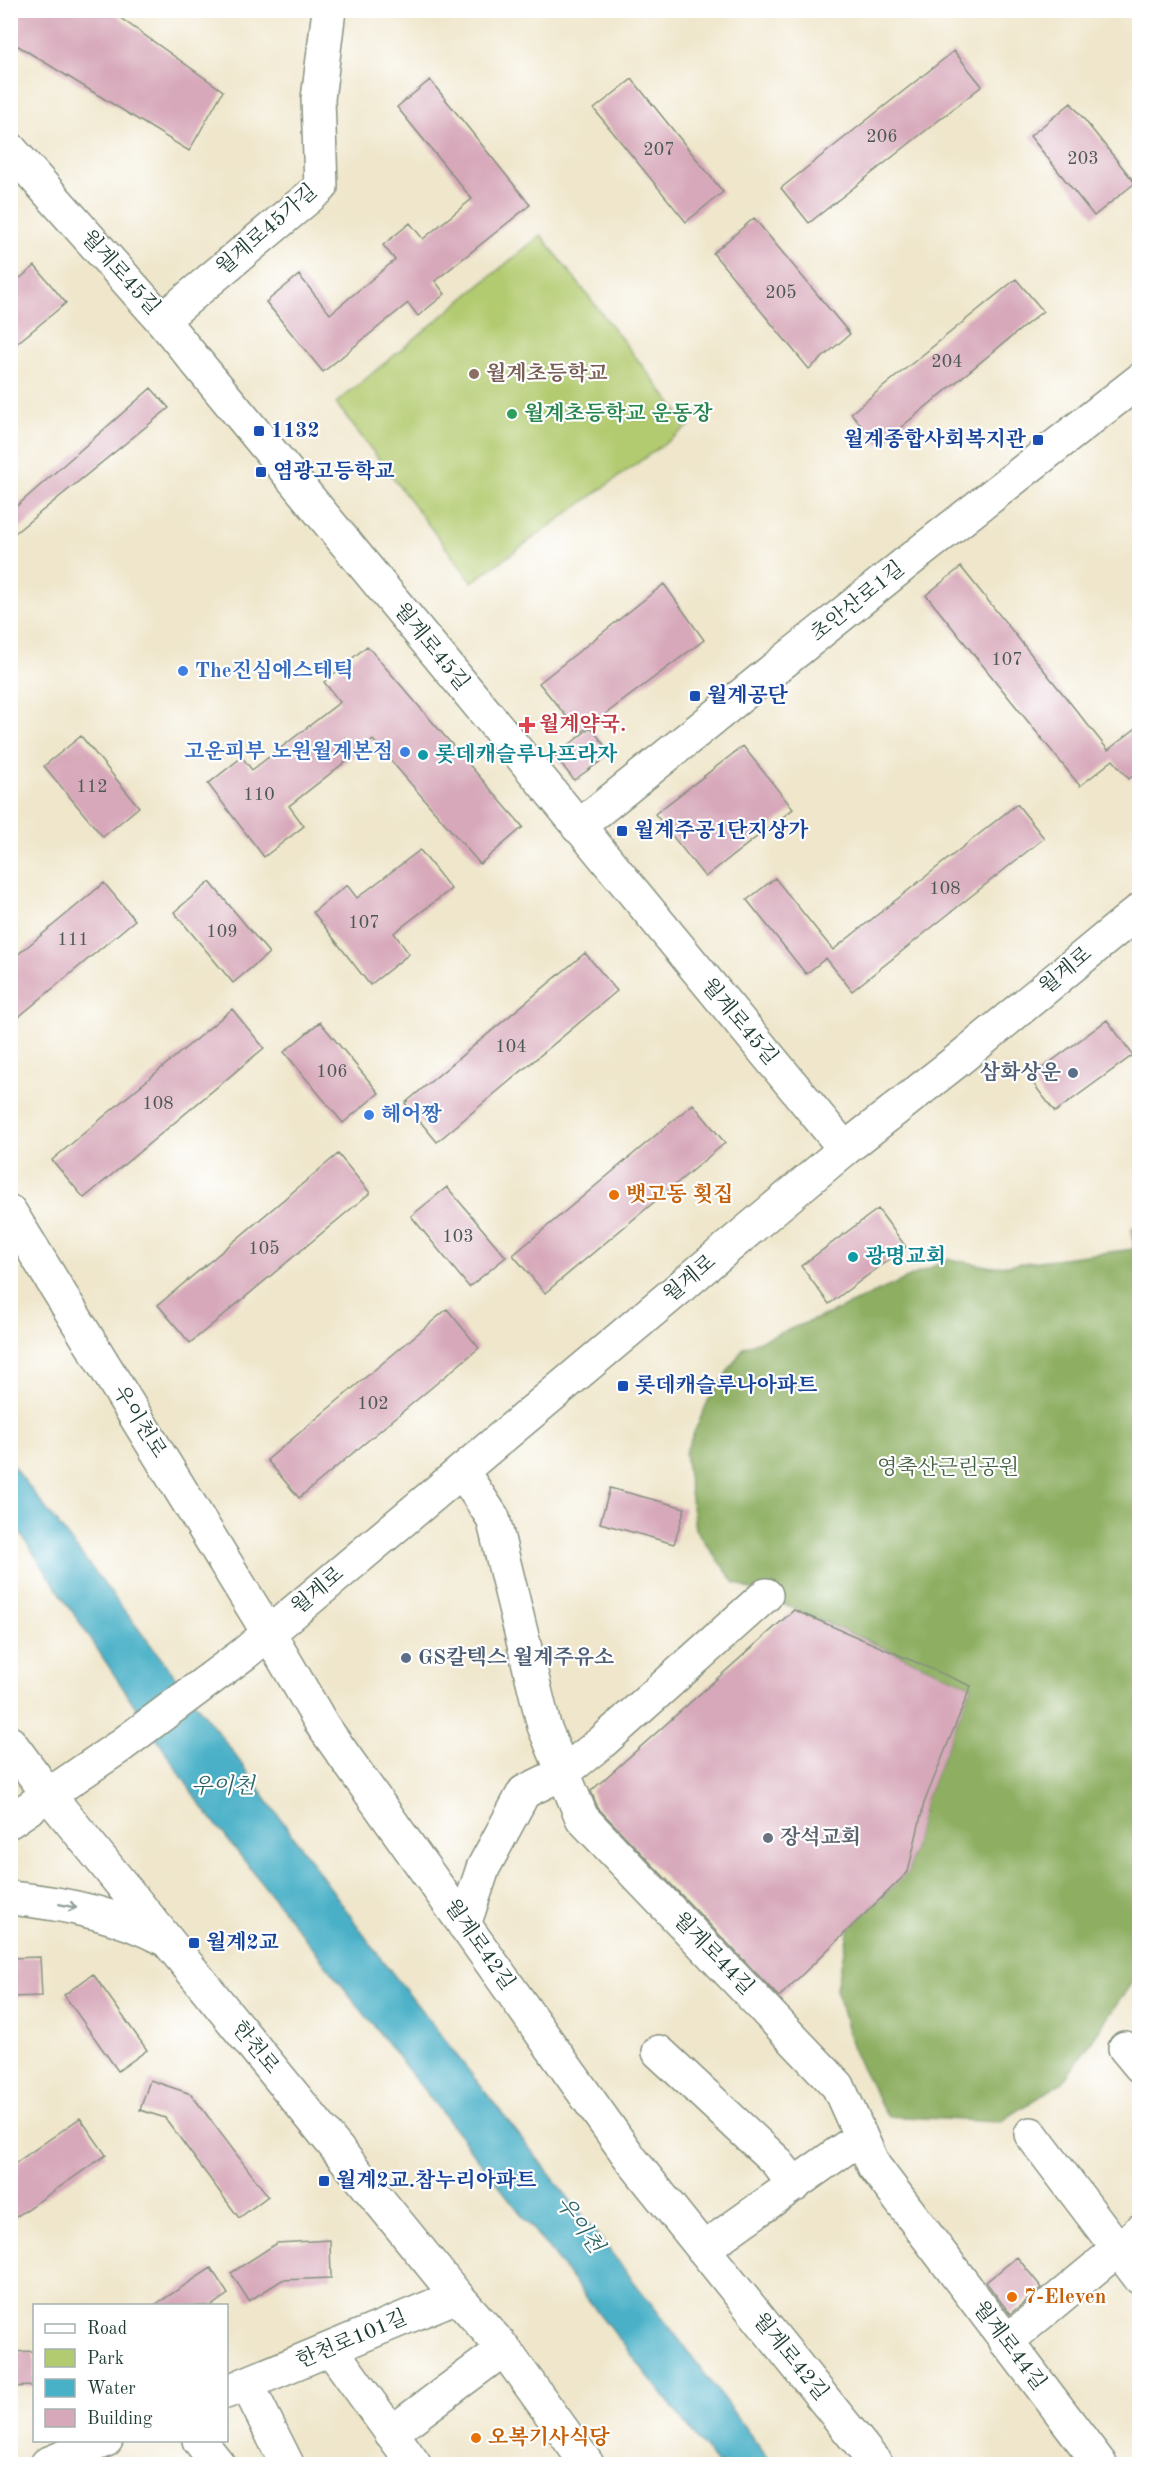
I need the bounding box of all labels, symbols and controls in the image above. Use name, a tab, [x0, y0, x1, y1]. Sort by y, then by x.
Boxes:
house number: 206	[866, 128, 898, 146]
house number: 207	[643, 141, 675, 159]
house number: 203	[1067, 150, 1099, 168]
street label: 월계로45가길	[211, 179, 321, 279]
street label: 월계로45길	[77, 225, 165, 319]
house number: 205	[765, 284, 797, 302]
house number: 204	[931, 353, 963, 371]
place label: 월계초등학교	[486, 361, 608, 385]
marker: 월계초등학교	[467, 367, 481, 381]
place label: 월계초등학교 운동장	[524, 401, 713, 425]
marker: 월계초등학교 운동장	[505, 407, 519, 421]
place label: 1132	[271, 421, 320, 442]
marker: 1132	[252, 424, 266, 438]
place label: 월계종합사회복지관	[843, 427, 1027, 451]
marker: 월계종합사회복지관	[1031, 433, 1045, 447]
place label: 염광고등학교	[273, 459, 395, 483]
marker: 염광고등학교	[254, 465, 268, 479]
street label: 초안산로1길	[806, 557, 909, 646]
street label: 월계로45길	[390, 598, 474, 695]
house number: 107	[991, 651, 1023, 669]
place label: The진심에스테틱	[195, 658, 353, 682]
marker: The진심에스테틱	[176, 664, 190, 678]
place label: 월계공단	[707, 683, 789, 707]
marker: 월계공단	[688, 689, 702, 703]
place label: 월계약국.	[539, 712, 626, 736]
marker: 월계약국.	[520, 718, 534, 732]
place label: 고운피부 노원월계본점	[184, 739, 393, 763]
place label: 롯데캐슬루나프라자	[435, 742, 618, 766]
marker: 고운피부 노원월계본점	[398, 745, 412, 759]
marker: 롯데캐슬루나프라자	[416, 748, 430, 762]
house number: 112	[76, 778, 108, 796]
house number: 110	[243, 786, 275, 804]
place label: 월계주공1단지상가	[634, 818, 809, 842]
marker: 월계주공1단지상가	[615, 824, 629, 838]
house number: 108	[929, 880, 961, 898]
house number: 107	[348, 914, 380, 932]
house number: 109	[206, 923, 238, 941]
house number: 111	[57, 931, 89, 949]
street label: 월계로	[1035, 942, 1096, 999]
street label: 월계로45길	[697, 974, 782, 1069]
house number: 104	[495, 1038, 527, 1056]
place label: 삼화상운	[980, 1060, 1061, 1084]
house number: 106	[316, 1063, 348, 1081]
marker: 삼화상운	[1066, 1066, 1080, 1080]
house number: 108	[142, 1095, 174, 1113]
place label: 헤어짱	[381, 1102, 443, 1126]
marker: 헤어짱	[362, 1108, 376, 1122]
place label: 뱃고동 횟집	[626, 1182, 733, 1206]
marker: 뱃고동 횟집	[607, 1188, 621, 1202]
house number: 103	[442, 1228, 474, 1246]
house number: 105	[248, 1240, 280, 1258]
place label: 광명교회	[865, 1244, 946, 1268]
street label: 월계로	[659, 1250, 720, 1307]
marker: 광명교회	[846, 1250, 860, 1264]
place label: 롯데캐슬루나아파트	[635, 1373, 818, 1397]
marker: 롯데캐슬루나아파트	[616, 1379, 630, 1393]
street label: 우이천로	[109, 1381, 171, 1462]
house number: 102	[357, 1395, 389, 1413]
park label: 영축산근린공원	[877, 1456, 1019, 1479]
street label: 월계로	[287, 1562, 348, 1619]
place label: GS칼텍스 월계주유소	[418, 1645, 614, 1669]
marker: GS칼텍스 월계주유소	[399, 1651, 413, 1665]
water label: 우이천	[191, 1774, 257, 1798]
place label: 장석교회	[780, 1825, 861, 1849]
marker: 장석교회	[761, 1831, 775, 1845]
street label: 월계로42길	[440, 1895, 520, 1994]
one-way arrow	[58, 1901, 78, 1912]
street label: 월계로44길	[669, 1907, 759, 1999]
place label: 월계2교	[206, 1930, 279, 1954]
marker: 월계2교	[187, 1936, 201, 1950]
street label: 한천로	[228, 2016, 284, 2078]
place label: 월계2교.참누리아파트	[336, 2168, 537, 2192]
marker: 월계2교.참누리아파트	[317, 2174, 331, 2188]
water label: 우이천	[551, 2192, 609, 2259]
place label: 7-Eleven	[1024, 2287, 1106, 2308]
marker: 7-Eleven	[1005, 2290, 1019, 2304]
street label: 월계로44길	[969, 2296, 1051, 2394]
legend	[33, 2304, 228, 2442]
street label: 한천로101길	[293, 2306, 410, 2373]
street label: 월계로42길	[749, 2308, 833, 2405]
text: Road	[87, 2320, 127, 2338]
text: Park	[87, 2350, 124, 2368]
text: Water	[87, 2380, 136, 2398]
text: Building	[87, 2410, 153, 2428]
place label: 오복기사식당	[488, 2425, 610, 2449]
marker: 오복기사식당	[469, 2431, 483, 2445]

